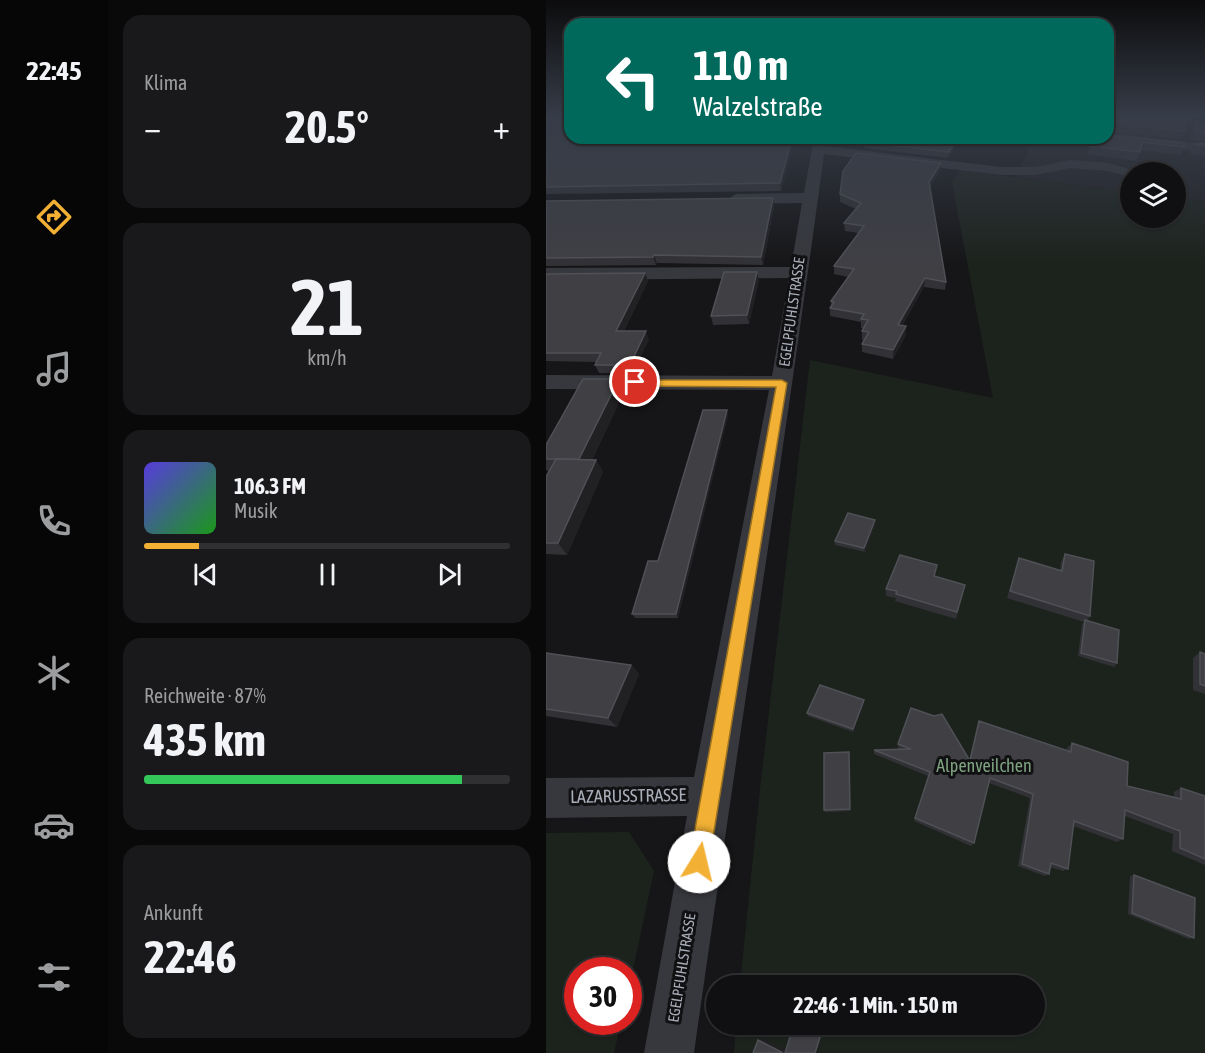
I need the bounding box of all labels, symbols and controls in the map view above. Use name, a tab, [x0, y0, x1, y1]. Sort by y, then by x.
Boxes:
text: 110 m	[693, 41, 788, 89]
icon: left	[594, 42, 672, 120]
text: 22:45	[26, 55, 82, 86]
text: Klima	[144, 71, 187, 94]
text: Walzelstraße	[693, 91, 823, 122]
text: 20.5°	[285, 101, 369, 153]
text: −	[144, 108, 161, 146]
text: +	[493, 108, 510, 146]
map controls	[1120, 162, 1186, 228]
button: layers	[1120, 162, 1186, 228]
icon: directions	[33, 196, 75, 238]
street label: EGELPFUHLSTRASSE	[775, 256, 808, 368]
text: 21	[290, 262, 364, 352]
text: km/h	[307, 346, 347, 369]
icon: music	[33, 348, 75, 390]
pin	[609, 356, 660, 407]
icon: arrive	[618, 365, 651, 398]
text: 106.3 FM	[234, 473, 306, 499]
text: Musik	[234, 499, 278, 522]
icon: phone	[33, 500, 75, 542]
icon: previous	[189, 558, 222, 591]
icon: pause	[311, 558, 344, 591]
icon: next	[433, 558, 466, 591]
icon: climate	[33, 652, 75, 694]
text: Reichweite · 87%	[144, 684, 266, 707]
text: 435 km	[144, 714, 266, 766]
park label: Alpenveilchen	[936, 755, 1032, 776]
street label: LAZARUSSTRASSE	[570, 784, 686, 807]
icon: car	[33, 804, 75, 846]
position arrow	[667, 830, 731, 894]
text: Ankunft	[144, 901, 203, 924]
street label: EGELPFUHLSTRASSE	[665, 912, 699, 1024]
text: 22:46	[144, 931, 237, 983]
icon: filters	[33, 956, 75, 998]
speed limit sign: 30	[564, 957, 642, 1035]
text: 22:46 · 1 Min. · 150 m	[793, 992, 958, 1018]

